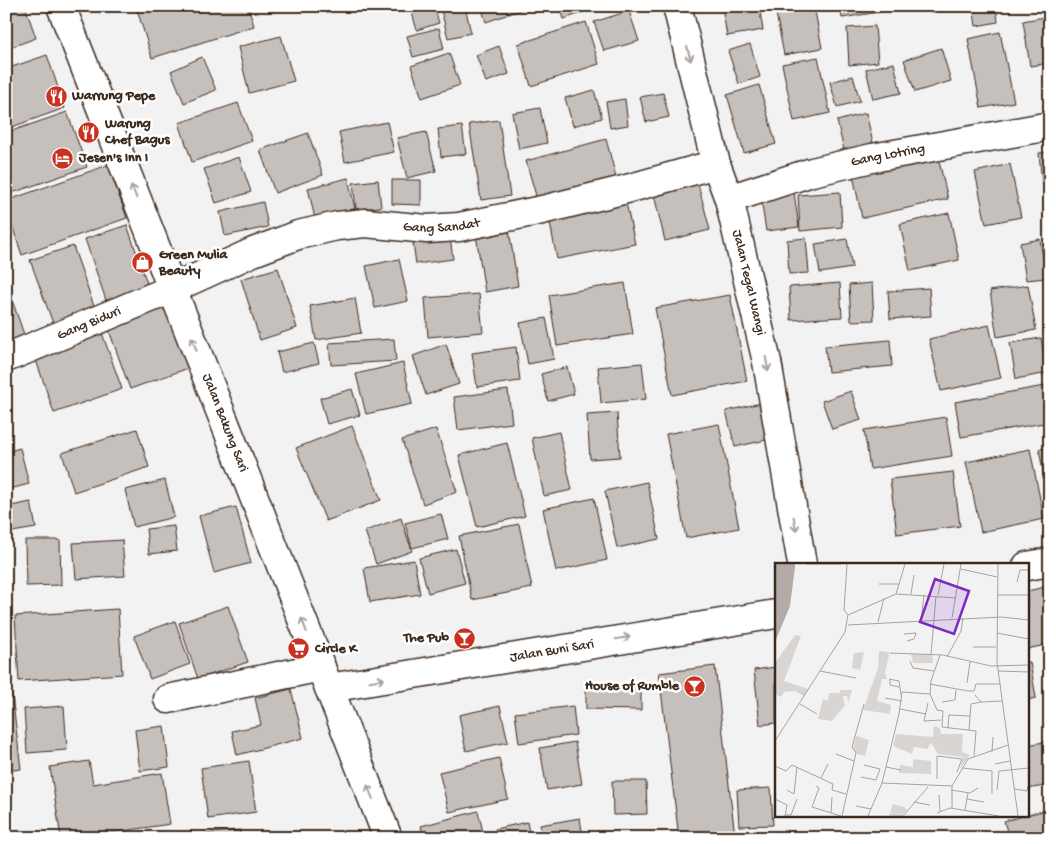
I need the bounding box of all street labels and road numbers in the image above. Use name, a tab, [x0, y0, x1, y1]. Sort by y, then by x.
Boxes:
street label: Gang Lotring	[849, 140, 926, 171]
street label: Gang Sandat	[402, 214, 483, 238]
street label: Jalan Tegal Wangi	[728, 228, 769, 337]
street label: Gang Biduri	[55, 303, 124, 344]
street label: Jalan Bakung Sari	[198, 371, 252, 475]
street label: Jalan Buni Sari	[509, 636, 595, 666]

